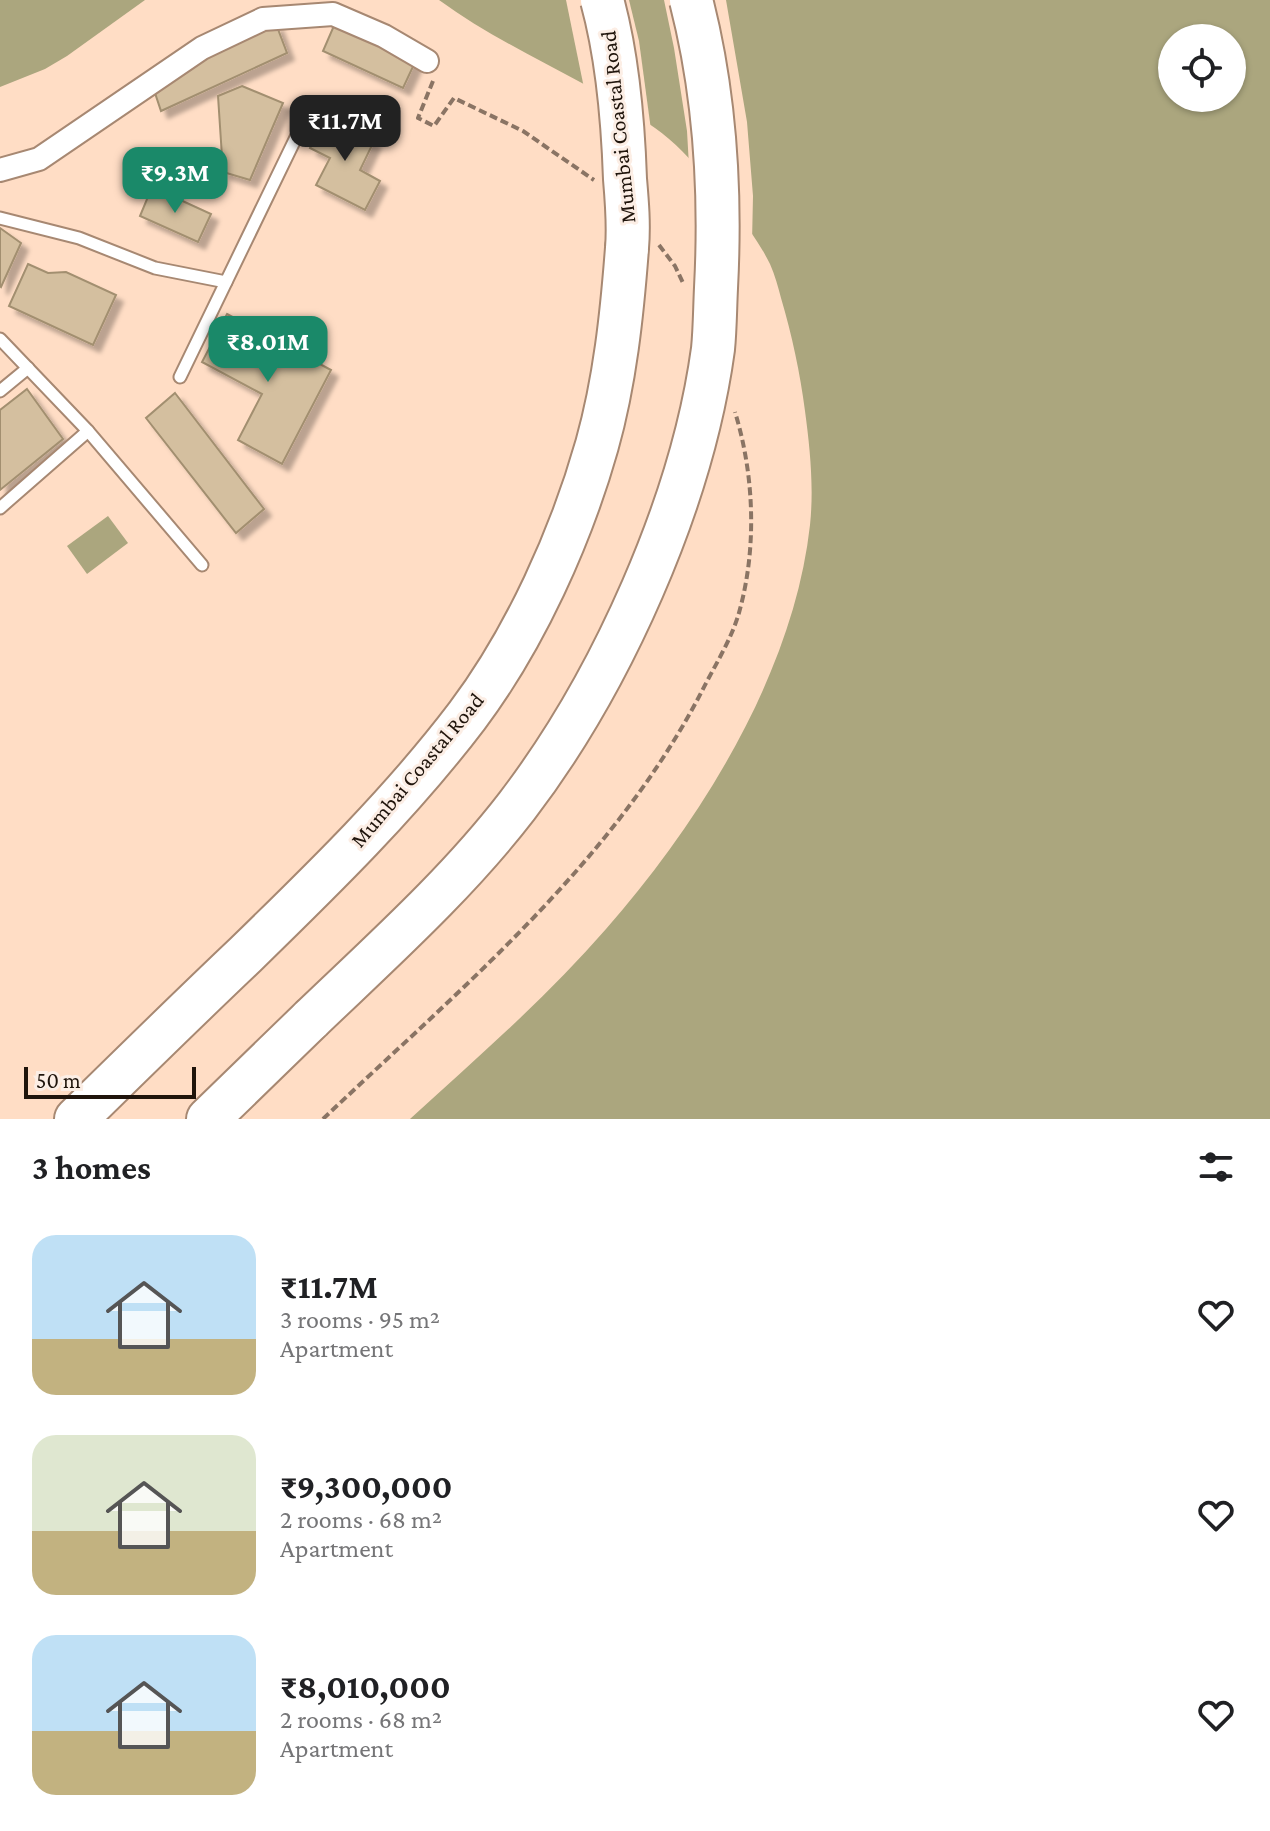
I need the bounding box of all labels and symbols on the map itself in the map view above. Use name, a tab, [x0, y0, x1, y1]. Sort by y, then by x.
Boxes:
street label: Mumbai Coastal Road	[595, 29, 641, 225]
pin: ₹11.7M	[280, 95, 410, 163]
pin: ₹9.3M	[119, 147, 231, 215]
pin: ₹8.01M	[203, 316, 333, 384]
street label: Mumbai Coastal Road	[345, 688, 489, 852]
scale bar	[24, 1063, 196, 1099]

